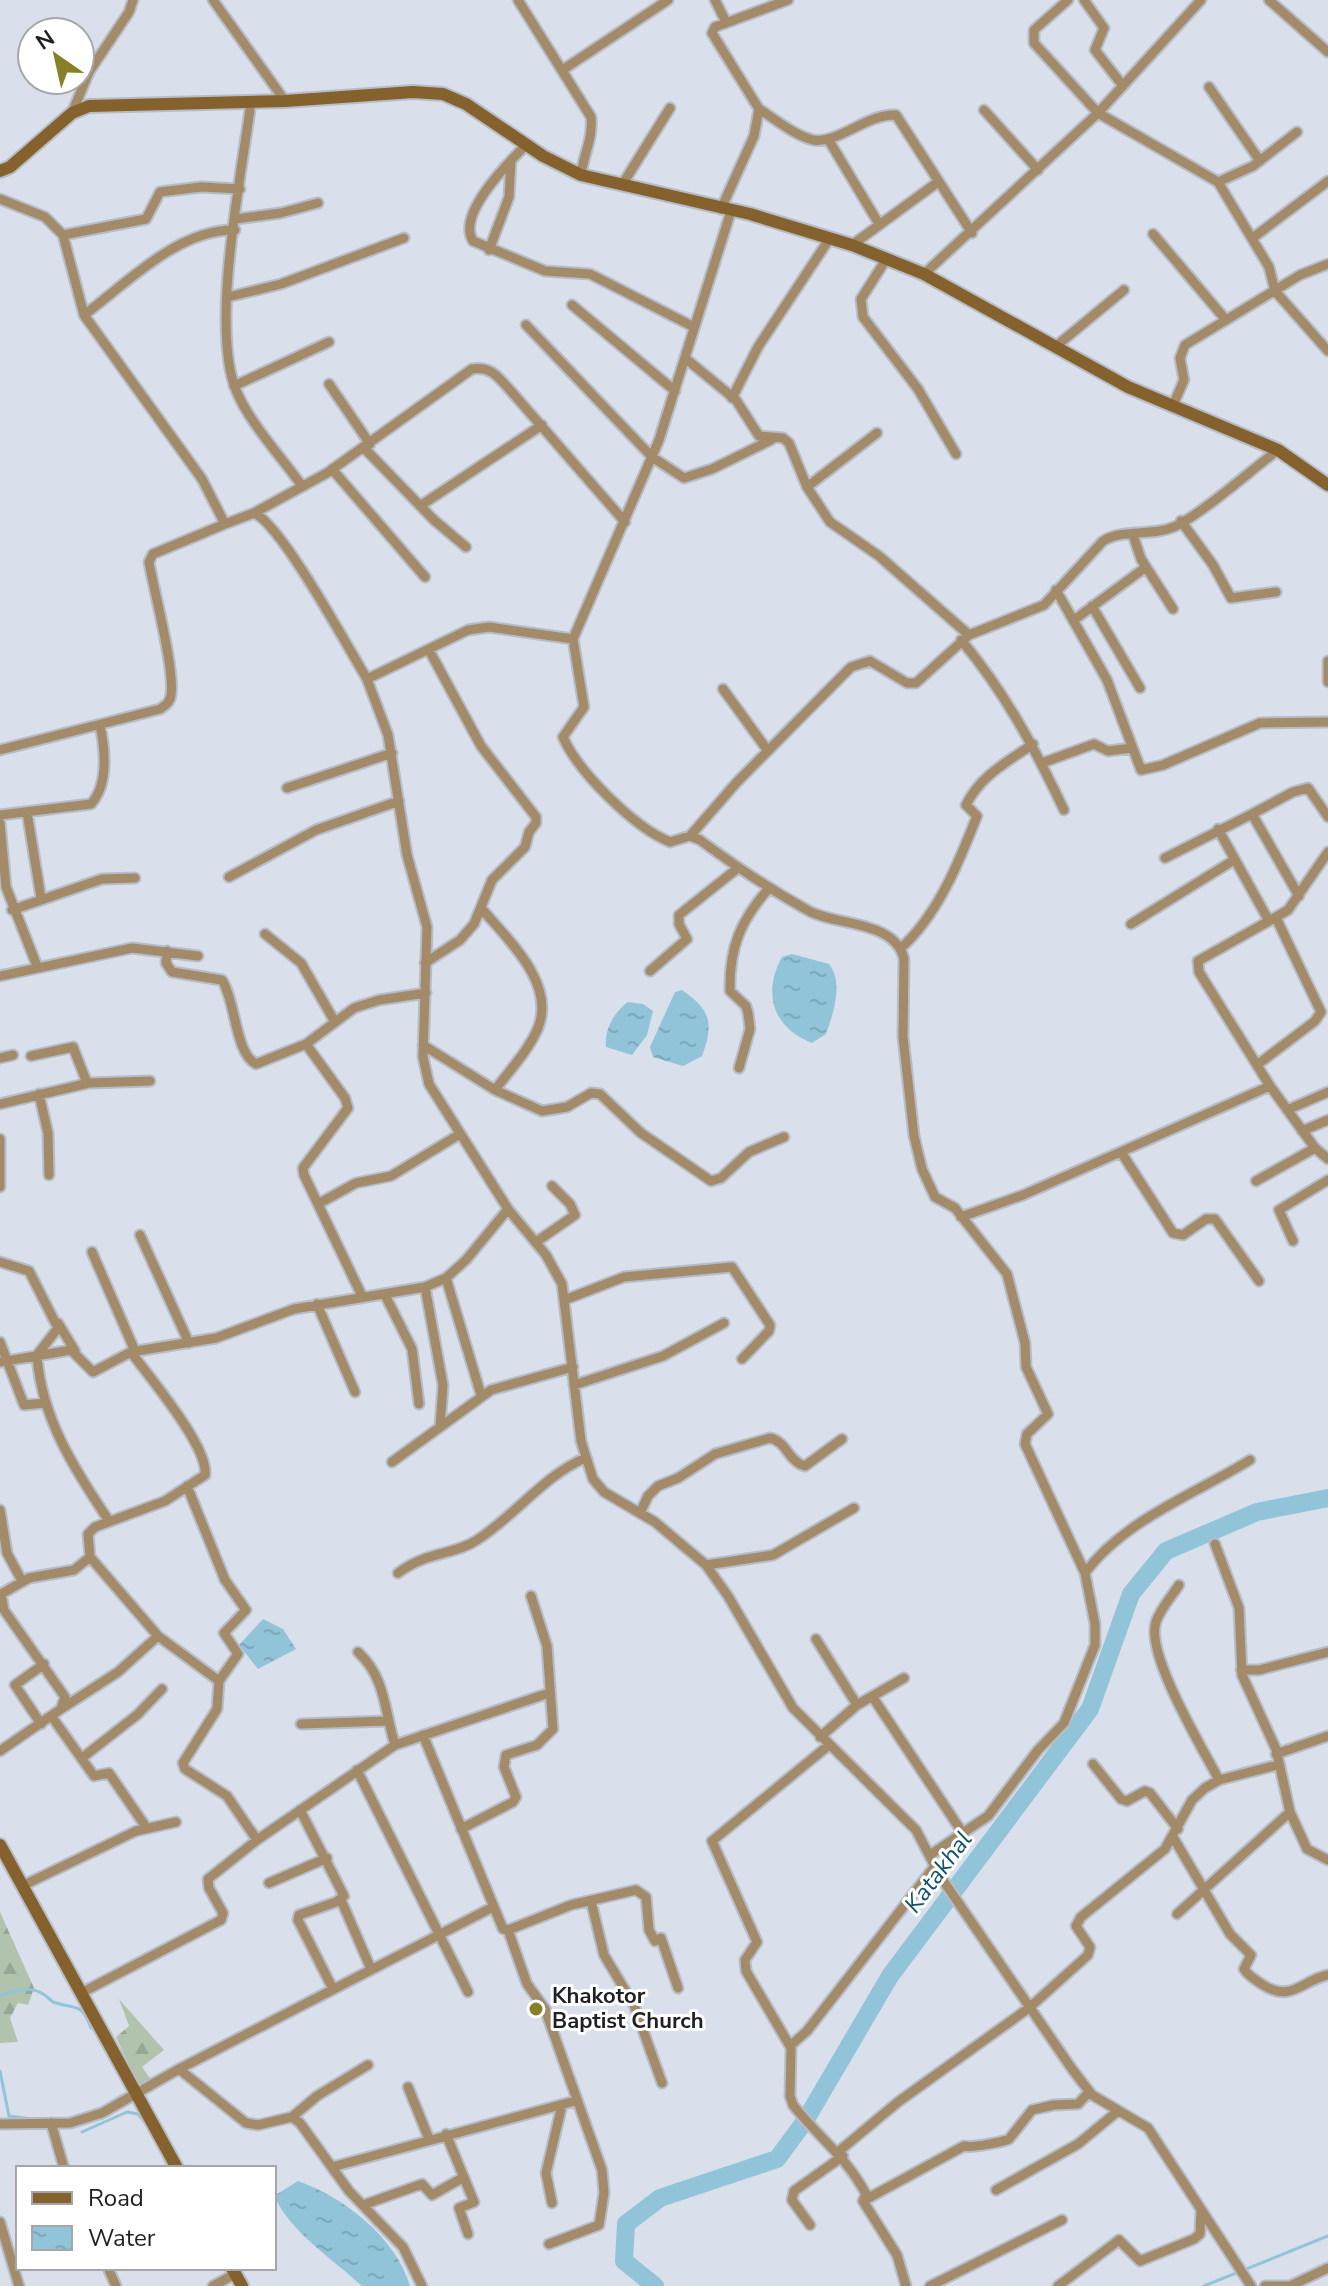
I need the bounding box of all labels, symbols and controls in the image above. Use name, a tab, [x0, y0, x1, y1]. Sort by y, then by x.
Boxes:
north arrow	[16, 16, 96, 96]
text: N	[30, 23, 61, 57]
water label: Katakhal	[897, 1825, 979, 1919]
place label: Khakotor Baptist Church	[552, 1981, 704, 2036]
marker: Khakotor Baptist Church	[527, 2000, 545, 2018]
legend	[16, 2166, 276, 2270]
text: Road	[88, 2182, 144, 2214]
text: Water	[88, 2222, 156, 2254]

